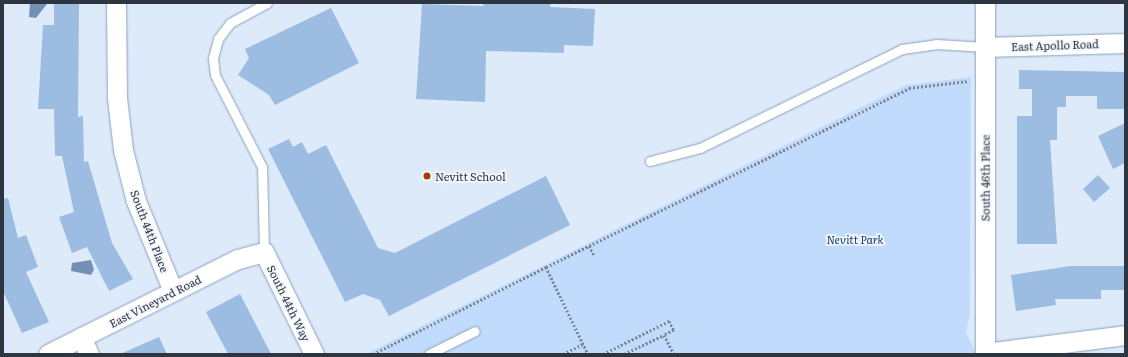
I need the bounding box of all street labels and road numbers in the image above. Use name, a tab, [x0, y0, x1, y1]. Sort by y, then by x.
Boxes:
street label: East Apollo Road	[1011, 37, 1099, 53]
street label: South 46th Place	[978, 135, 992, 221]
street label: South 44th Place	[128, 188, 172, 274]
street label: South 44th Way	[265, 263, 313, 343]
street label: East Vineyard Road	[107, 272, 203, 330]

